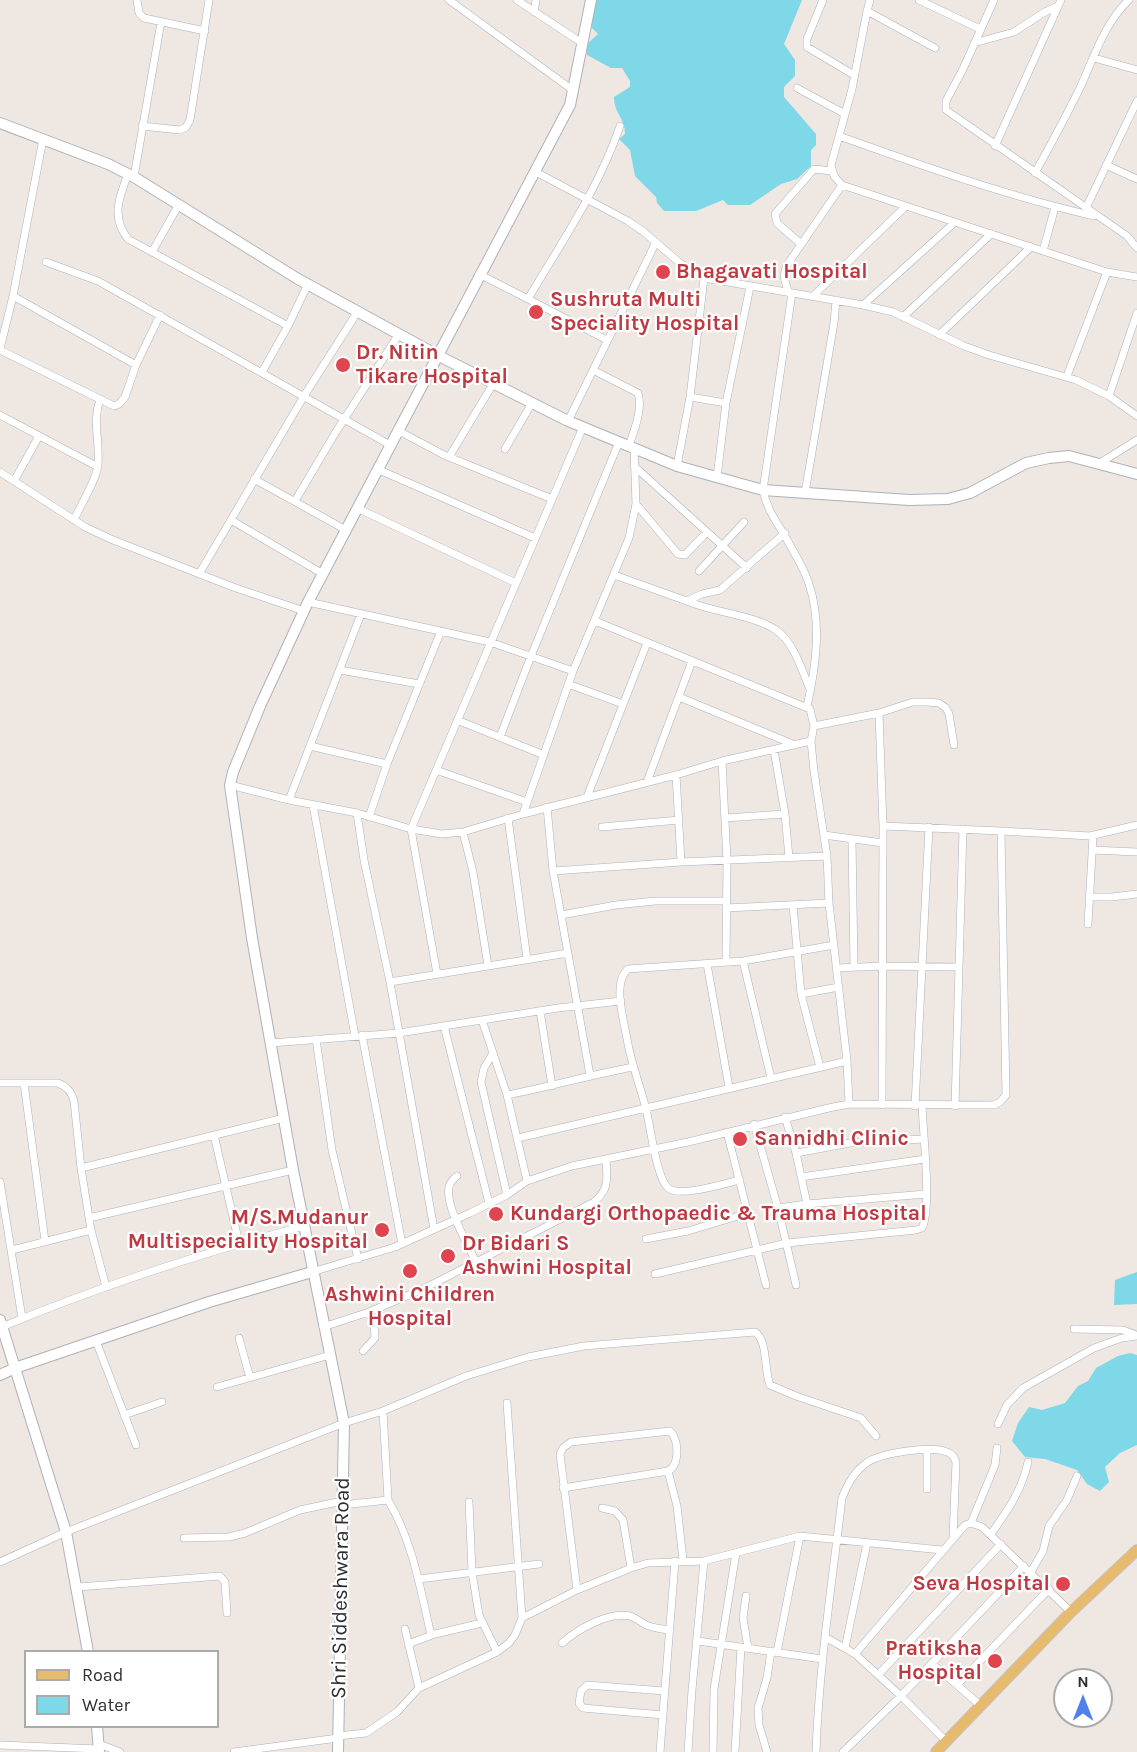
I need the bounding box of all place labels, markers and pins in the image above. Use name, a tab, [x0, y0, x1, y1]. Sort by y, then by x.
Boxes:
place label: Bhagavati Hospital	[676, 259, 868, 285]
marker: Bhagavati Hospital	[654, 263, 672, 281]
place label: Sushruta Multi Speciality Hospital	[550, 287, 740, 337]
marker: Sushruta Multi Speciality Hospital	[527, 303, 545, 321]
place label: Dr. Nitin Tikare Hospital	[356, 340, 508, 390]
marker: Dr. Nitin Tikare Hospital	[334, 356, 352, 374]
place label: Sannidhi Clinic	[754, 1126, 909, 1152]
marker: Sannidhi Clinic	[731, 1130, 749, 1148]
place label: Kundargi Orthopaedic & Trauma Hospital	[510, 1201, 927, 1227]
place label: M/S.Mudanur Multispeciality Hospital	[128, 1205, 368, 1255]
marker: Kundargi Orthopaedic & Trauma Hospital	[487, 1205, 505, 1223]
marker: M/S.Mudanur Multispeciality Hospital	[373, 1221, 391, 1239]
place label: Dr Bidari S Ashwini Hospital	[462, 1231, 632, 1281]
marker: Dr Bidari S Ashwini Hospital	[439, 1247, 457, 1265]
marker: Ashwini Children Hospital	[401, 1262, 419, 1280]
place label: Ashwini Children Hospital	[325, 1282, 495, 1332]
place label: Seva Hospital	[913, 1571, 1050, 1597]
marker: Seva Hospital	[1054, 1575, 1072, 1593]
place label: Pratiksha Hospital	[885, 1636, 982, 1686]
marker: Pratiksha Hospital	[986, 1652, 1004, 1670]

